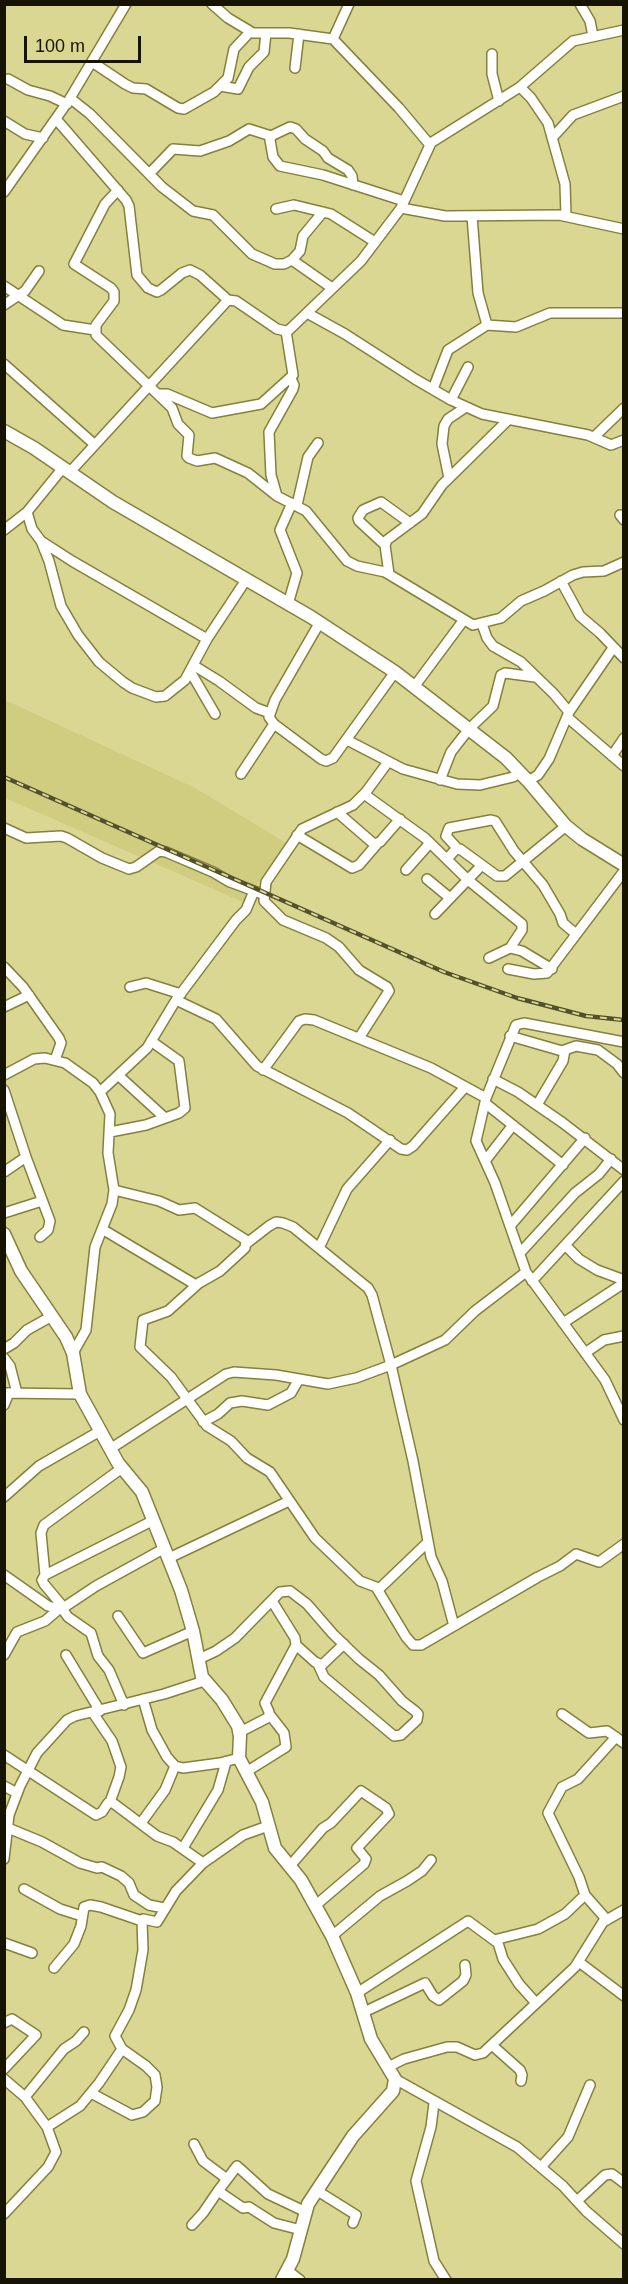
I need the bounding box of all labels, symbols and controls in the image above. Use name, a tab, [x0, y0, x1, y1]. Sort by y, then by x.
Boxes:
scale bar	[27, 24, 144, 62]
text: 100 m	[35, 36, 85, 56]

